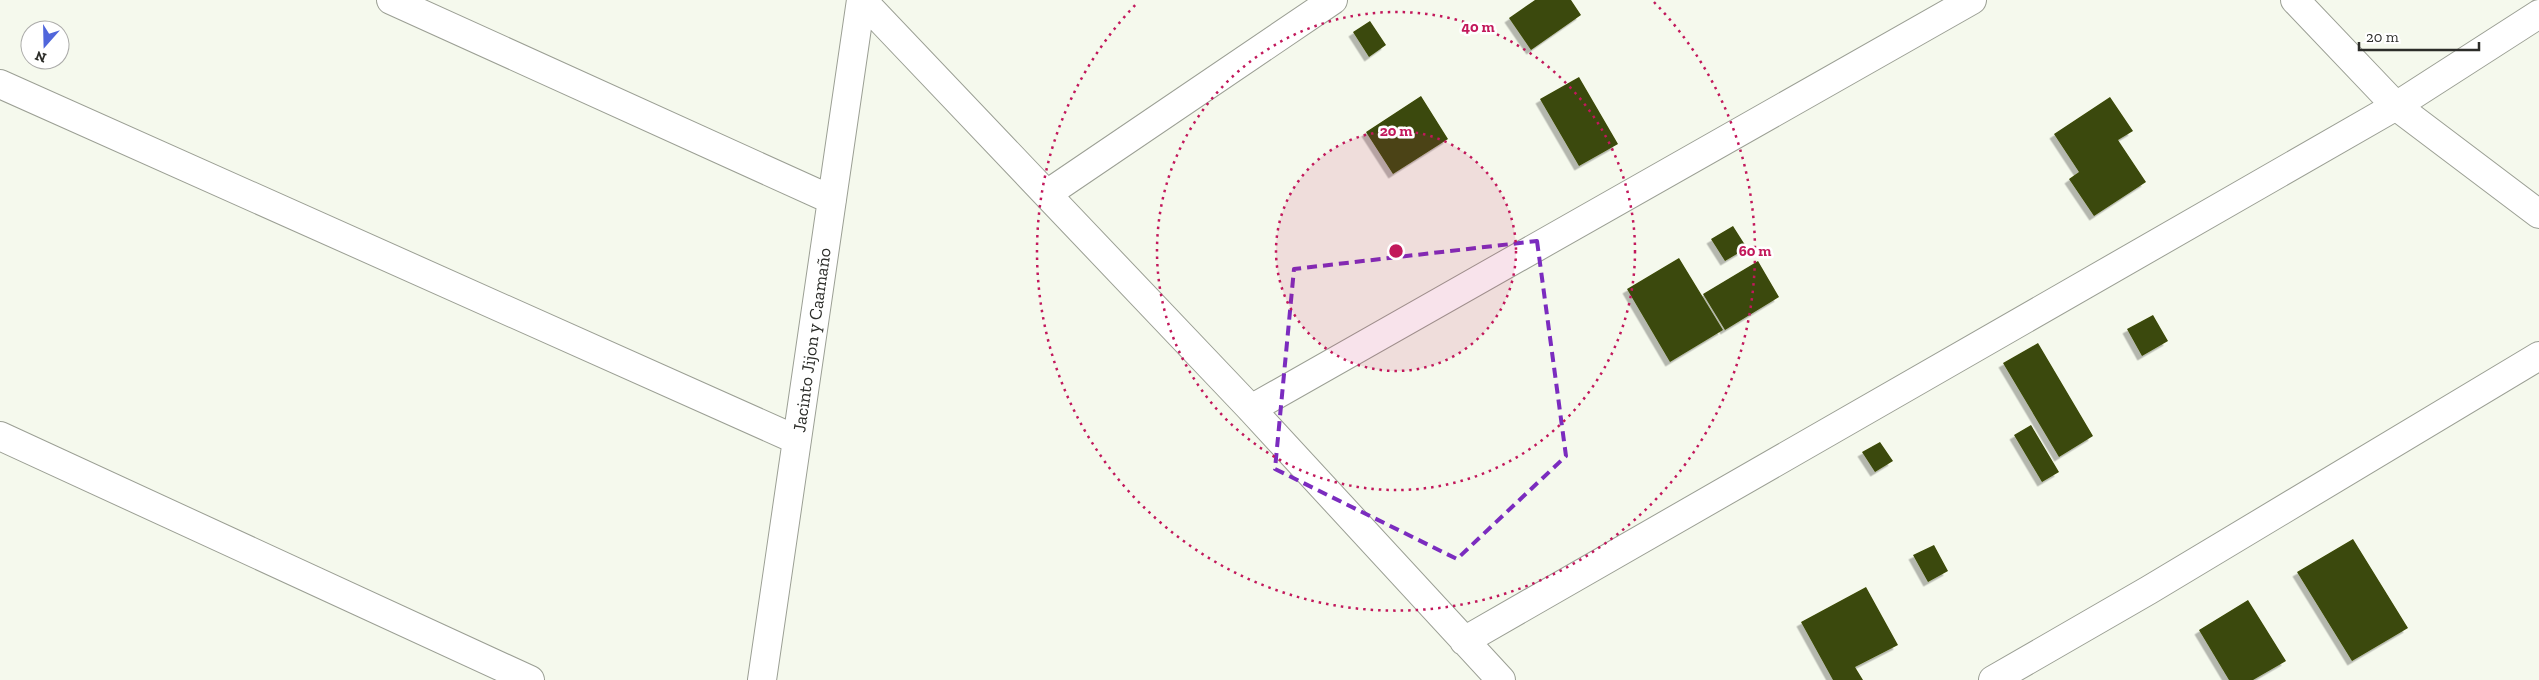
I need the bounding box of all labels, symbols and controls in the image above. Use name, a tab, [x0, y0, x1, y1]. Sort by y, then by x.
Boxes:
text: 40 m	[1461, 18, 1495, 36]
north arrow	[20, 20, 70, 70]
scale bar	[2359, 20, 2479, 52]
text: 20 m	[2366, 28, 2399, 46]
text: N	[32, 47, 49, 67]
text: 20 m	[1380, 122, 1412, 140]
centre of rings	[1387, 242, 1405, 260]
text: 60 m	[1739, 242, 1771, 260]
street label: Jacinto Jijon y Caamaño	[788, 246, 836, 434]

